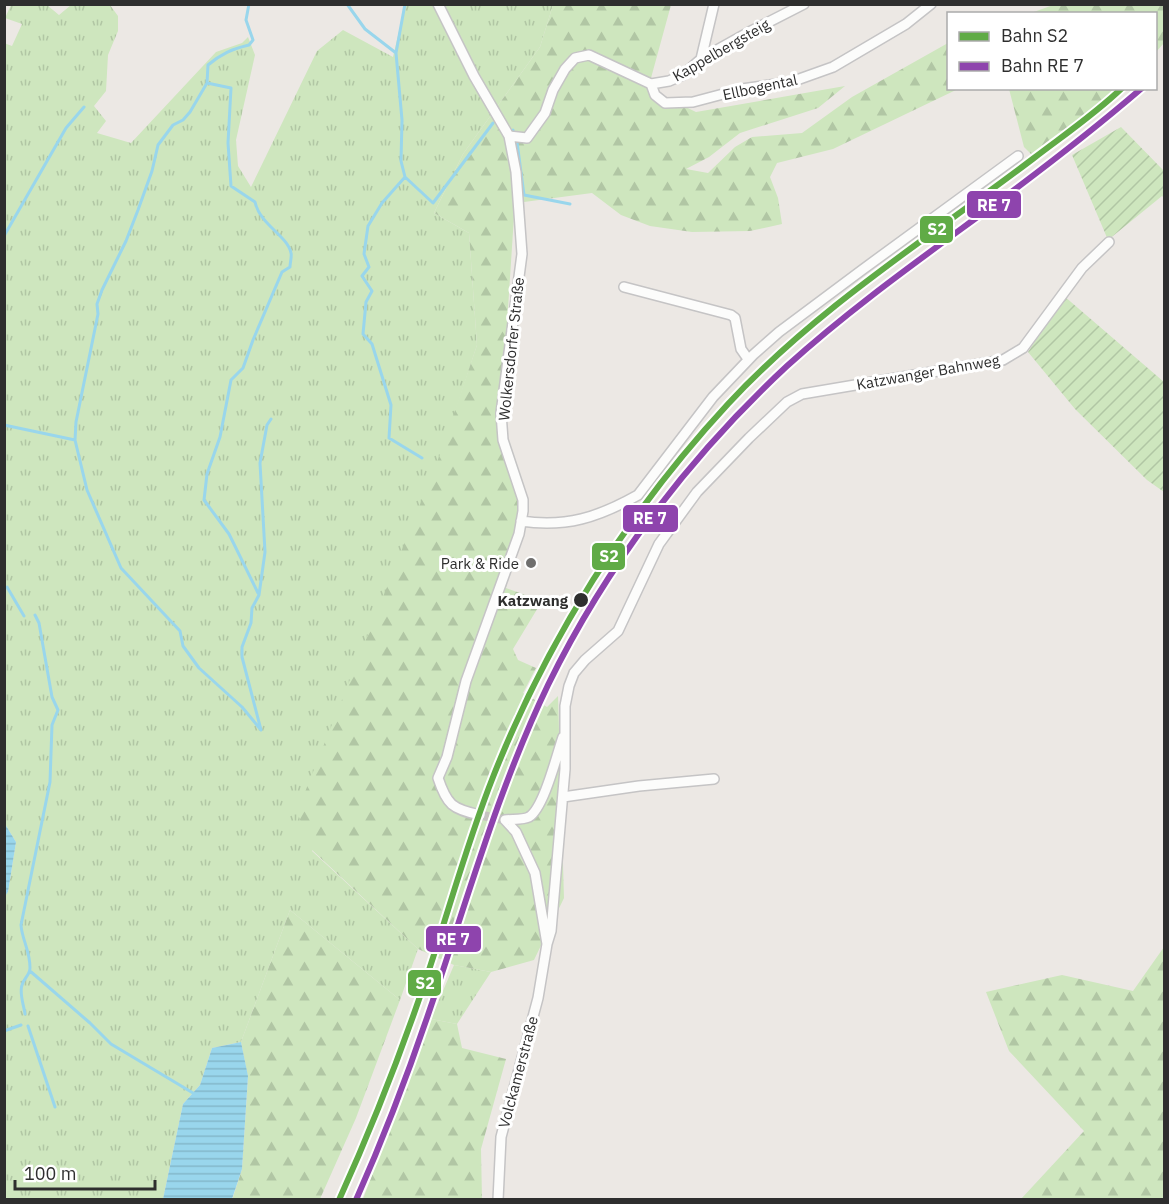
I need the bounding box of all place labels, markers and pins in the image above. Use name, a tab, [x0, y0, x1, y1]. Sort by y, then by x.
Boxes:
place label: Park & Ride	[441, 554, 519, 573]
marker: Park & Ride	[524, 556, 538, 570]
place label: Katzwang	[498, 591, 569, 610]
marker: Katzwang	[572, 591, 590, 609]

